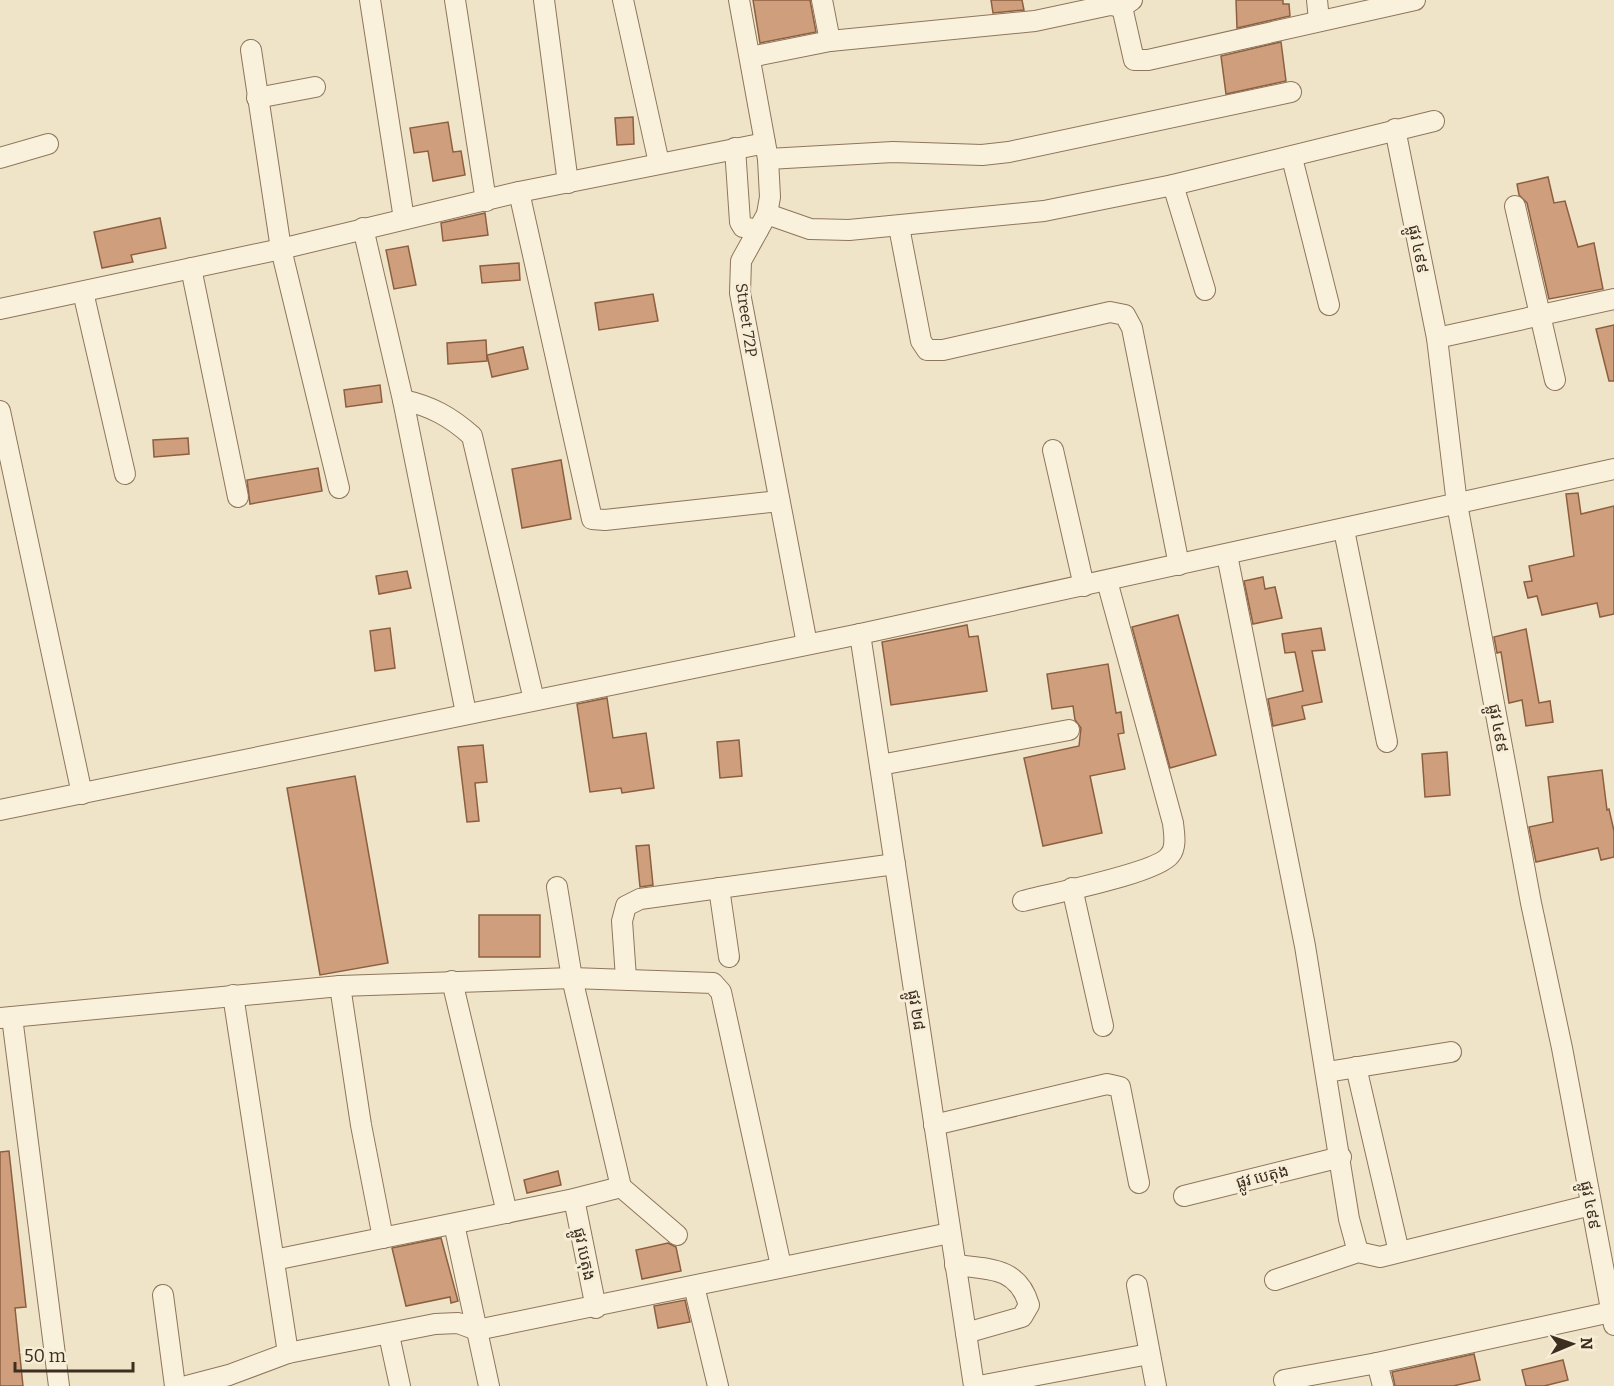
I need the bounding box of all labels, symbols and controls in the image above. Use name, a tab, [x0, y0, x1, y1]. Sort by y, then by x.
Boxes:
street label: ផ្លូវ ៤៩៩	[1400, 223, 1433, 276]
street label: Street 72P	[732, 282, 761, 358]
street label: ផ្លូវ ៤៩៩	[1480, 702, 1512, 755]
street label: ផ្លូវ ២៨	[899, 988, 929, 1032]
street label: ផ្លូវ បេតុង	[1234, 1161, 1292, 1197]
street label: ផ្លូវ ៤៩៩	[1572, 1179, 1605, 1232]
street label: ផ្លូវ បេតុង	[565, 1226, 599, 1283]
north arrow	[1542, 1314, 1602, 1374]
scale bar	[15, 1335, 134, 1373]
text: N	[1577, 1337, 1596, 1350]
text: 50 m	[24, 1345, 66, 1367]

